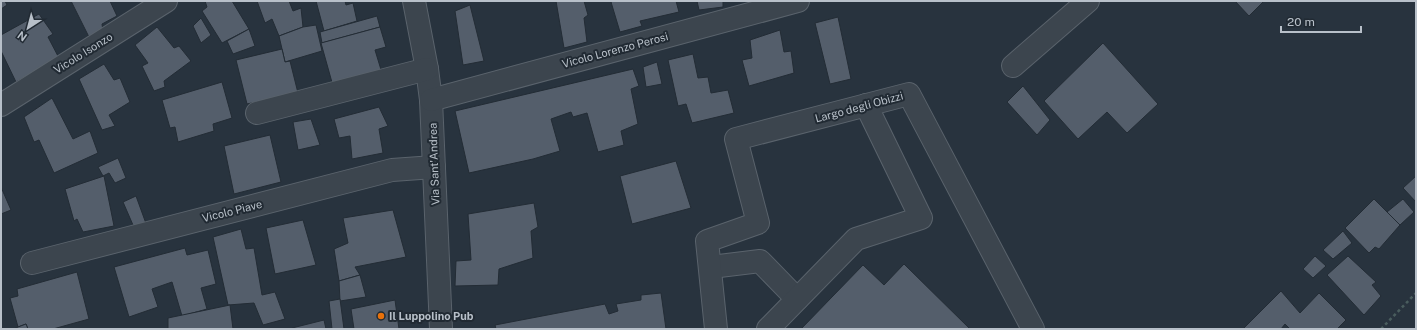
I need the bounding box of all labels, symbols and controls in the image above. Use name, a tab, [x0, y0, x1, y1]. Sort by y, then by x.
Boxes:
north arrow	[8, 8, 48, 48]
scale bar	[1281, 8, 1361, 34]
text: 20 m	[1287, 15, 1315, 29]
text: N	[15, 29, 29, 43]
street label: Vicolo Isonzo	[51, 30, 115, 76]
street label: Vicolo Lorenzo Perosi	[561, 30, 669, 70]
street label: Largo degli Obizzi	[814, 89, 904, 125]
street label: Via Sant'Andrea	[427, 123, 441, 205]
street label: Vicolo Piave	[201, 198, 263, 224]
place label: Il Luppolino Pub	[389, 310, 474, 322]
marker: Il Luppolino Pub	[376, 311, 386, 321]

